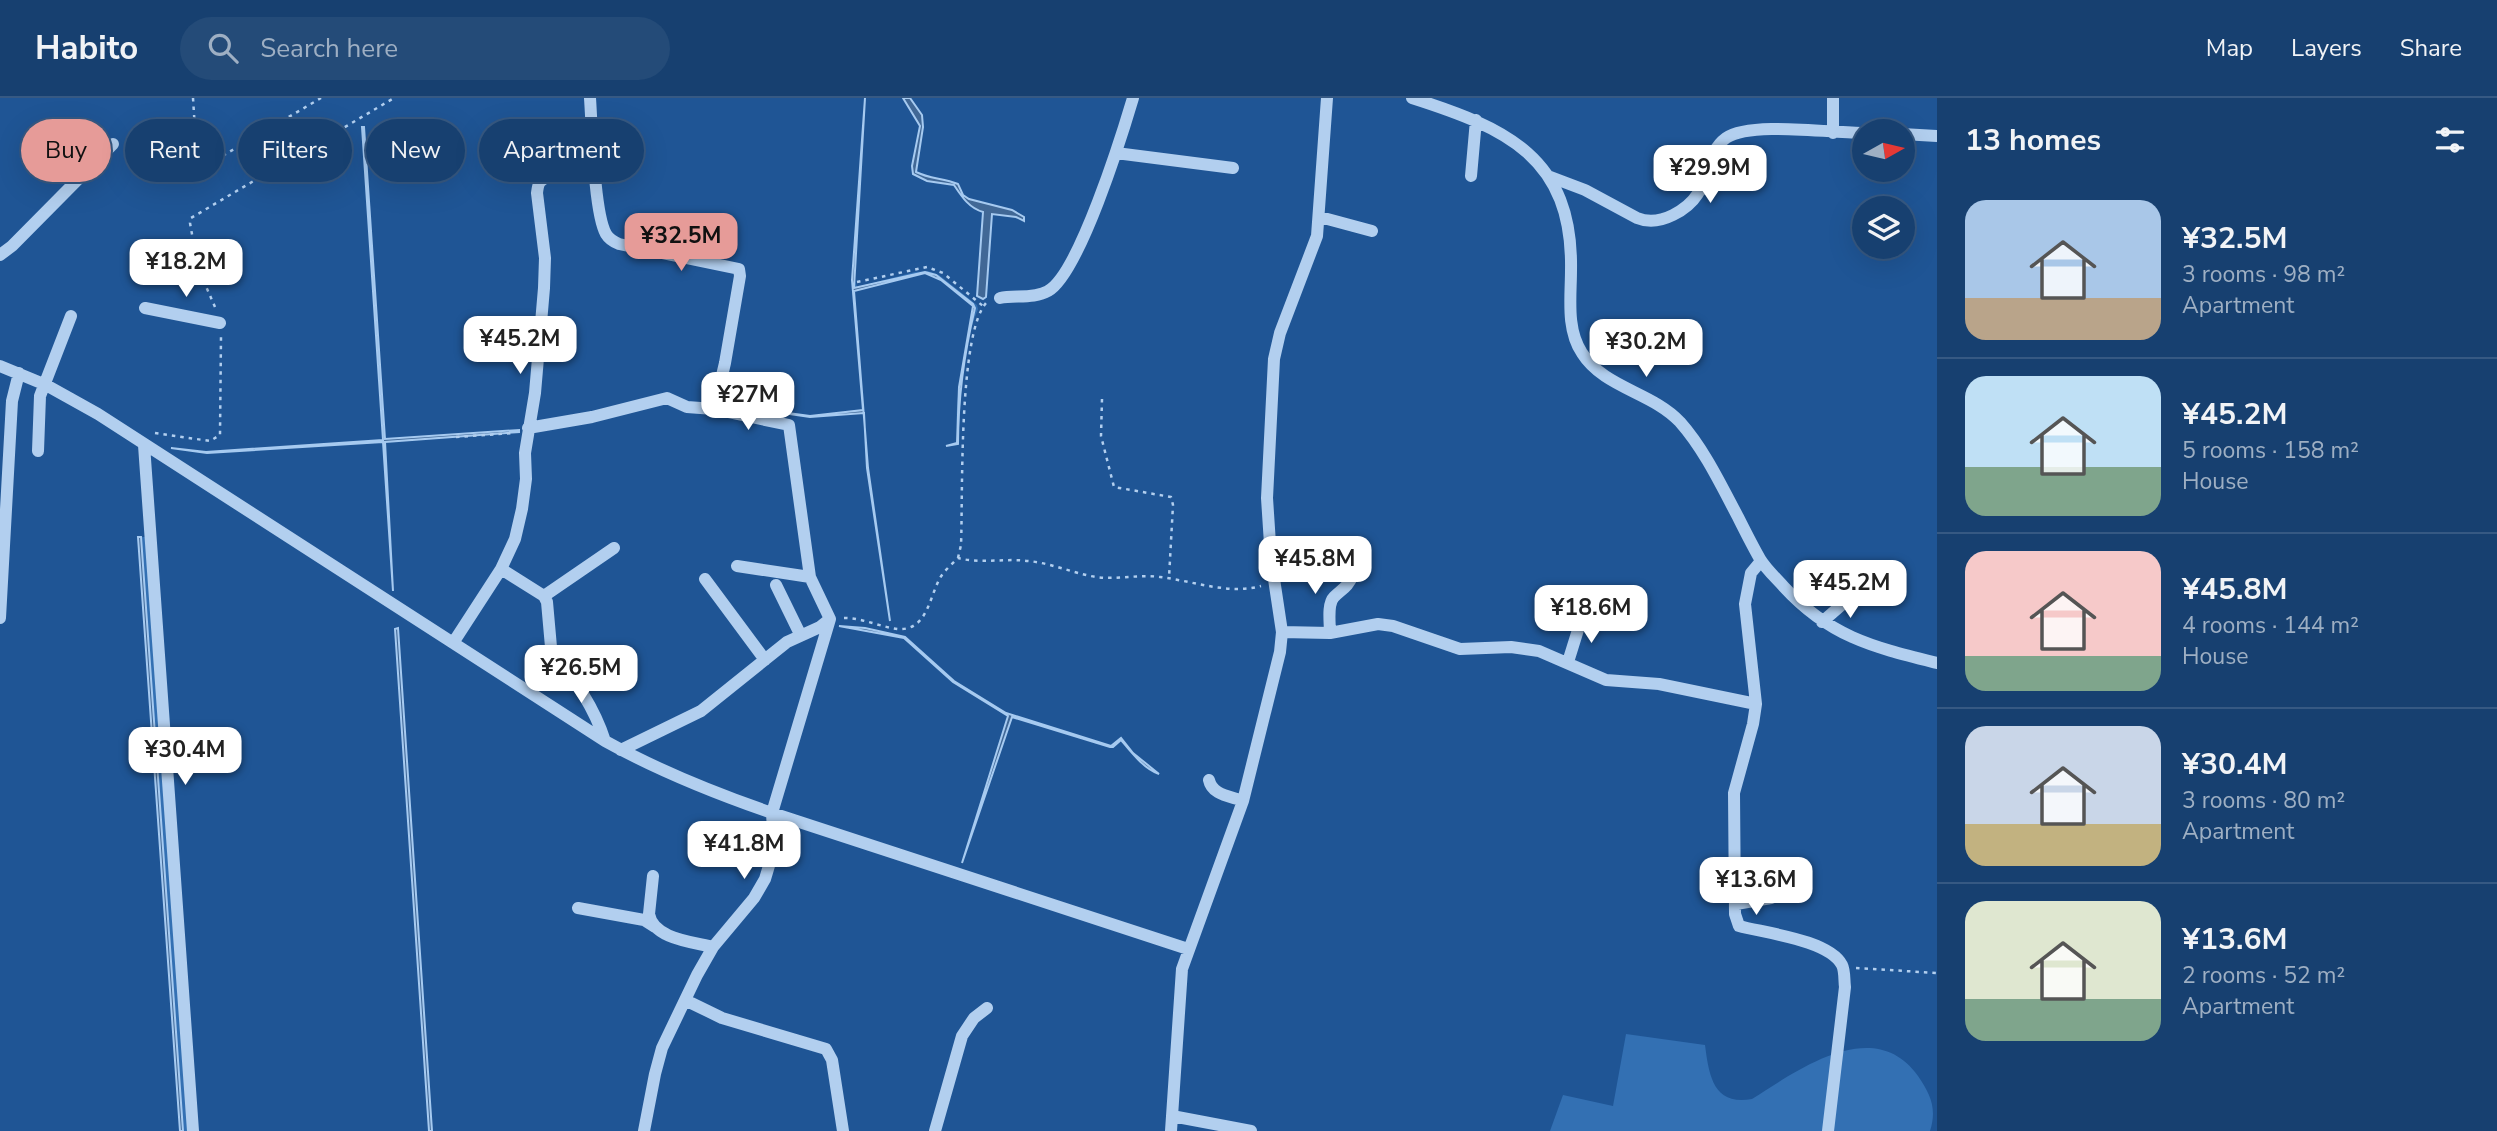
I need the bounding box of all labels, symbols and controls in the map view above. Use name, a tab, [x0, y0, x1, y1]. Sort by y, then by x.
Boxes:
search box	[180, 17, 670, 80]
text: Habito	[35, 26, 138, 71]
icon: search	[204, 29, 242, 67]
text: Search here	[260, 31, 398, 66]
text: Map	[2206, 32, 2253, 64]
text: Layers	[2291, 32, 2362, 64]
text: Share	[2400, 32, 2462, 64]
chip: Buy	[21, 119, 111, 182]
chip: Rent	[125, 119, 224, 182]
chip: Filters	[238, 119, 352, 182]
chip: New	[366, 119, 465, 182]
chip: Apartment	[479, 119, 644, 182]
north arrow	[1852, 119, 1914, 182]
map controls	[1852, 119, 1915, 259]
text: 13 homes	[1965, 120, 2101, 161]
icon: filters	[2431, 121, 2469, 159]
pin: ¥29.9M	[1653, 146, 1767, 205]
text: ¥29.9M	[1670, 152, 1750, 183]
button: layers	[1852, 196, 1915, 259]
pin: ¥32.5M	[624, 214, 738, 273]
text: ¥32.5M	[2182, 218, 2287, 259]
text: ¥32.5M	[641, 220, 721, 251]
icon: home	[2021, 228, 2105, 312]
pin: ¥18.2M	[129, 240, 243, 299]
text: ¥18.2M	[146, 246, 226, 277]
text: 3 rooms · 98 m²	[2182, 259, 2345, 290]
text: Apartment	[2182, 290, 2294, 321]
pin: ¥45.2M	[463, 316, 577, 376]
pin: ¥30.2M	[1589, 320, 1703, 379]
text: ¥45.2M	[480, 323, 560, 354]
text: ¥30.2M	[1606, 326, 1686, 357]
pin: ¥27M	[707, 372, 789, 432]
text: ¥27M	[717, 379, 779, 410]
text: ¥45.2M	[2182, 394, 2287, 435]
icon: home	[2021, 404, 2105, 488]
text: 5 rooms · 158 m²	[2182, 435, 2359, 466]
text: House	[2182, 466, 2249, 497]
pin: ¥45.8M	[1258, 536, 1372, 596]
text: ¥45.8M	[1275, 543, 1355, 574]
pin: ¥45.2M	[1793, 560, 1907, 620]
text: ¥45.2M	[1810, 567, 1890, 598]
text: ¥45.8M	[2182, 569, 2287, 610]
icon: home	[2021, 579, 2105, 663]
pin: ¥18.6M	[1534, 586, 1648, 645]
text: ¥18.6M	[1551, 592, 1631, 623]
text: 4 rooms · 144 m²	[2182, 610, 2359, 641]
text: House	[2182, 641, 2249, 672]
pin: ¥26.5M	[524, 646, 638, 705]
text: ¥26.5M	[541, 652, 621, 683]
pin: ¥30.4M	[128, 728, 242, 787]
text: ¥30.4M	[145, 734, 225, 765]
text: ¥30.4M	[2182, 744, 2287, 785]
icon: home	[2021, 754, 2105, 838]
text: 3 rooms · 80 m²	[2182, 785, 2345, 816]
text: Apartment	[2182, 816, 2294, 847]
pin: ¥41.8M	[687, 822, 801, 881]
text: ¥41.8M	[704, 828, 784, 859]
pin: ¥13.6M	[1699, 858, 1813, 917]
text: ¥13.6M	[1716, 864, 1796, 895]
text: ¥13.6M	[2182, 919, 2287, 960]
icon: home	[2021, 929, 2105, 1013]
text: 2 rooms · 52 m²	[2182, 960, 2345, 991]
text: Apartment	[2182, 991, 2294, 1022]

